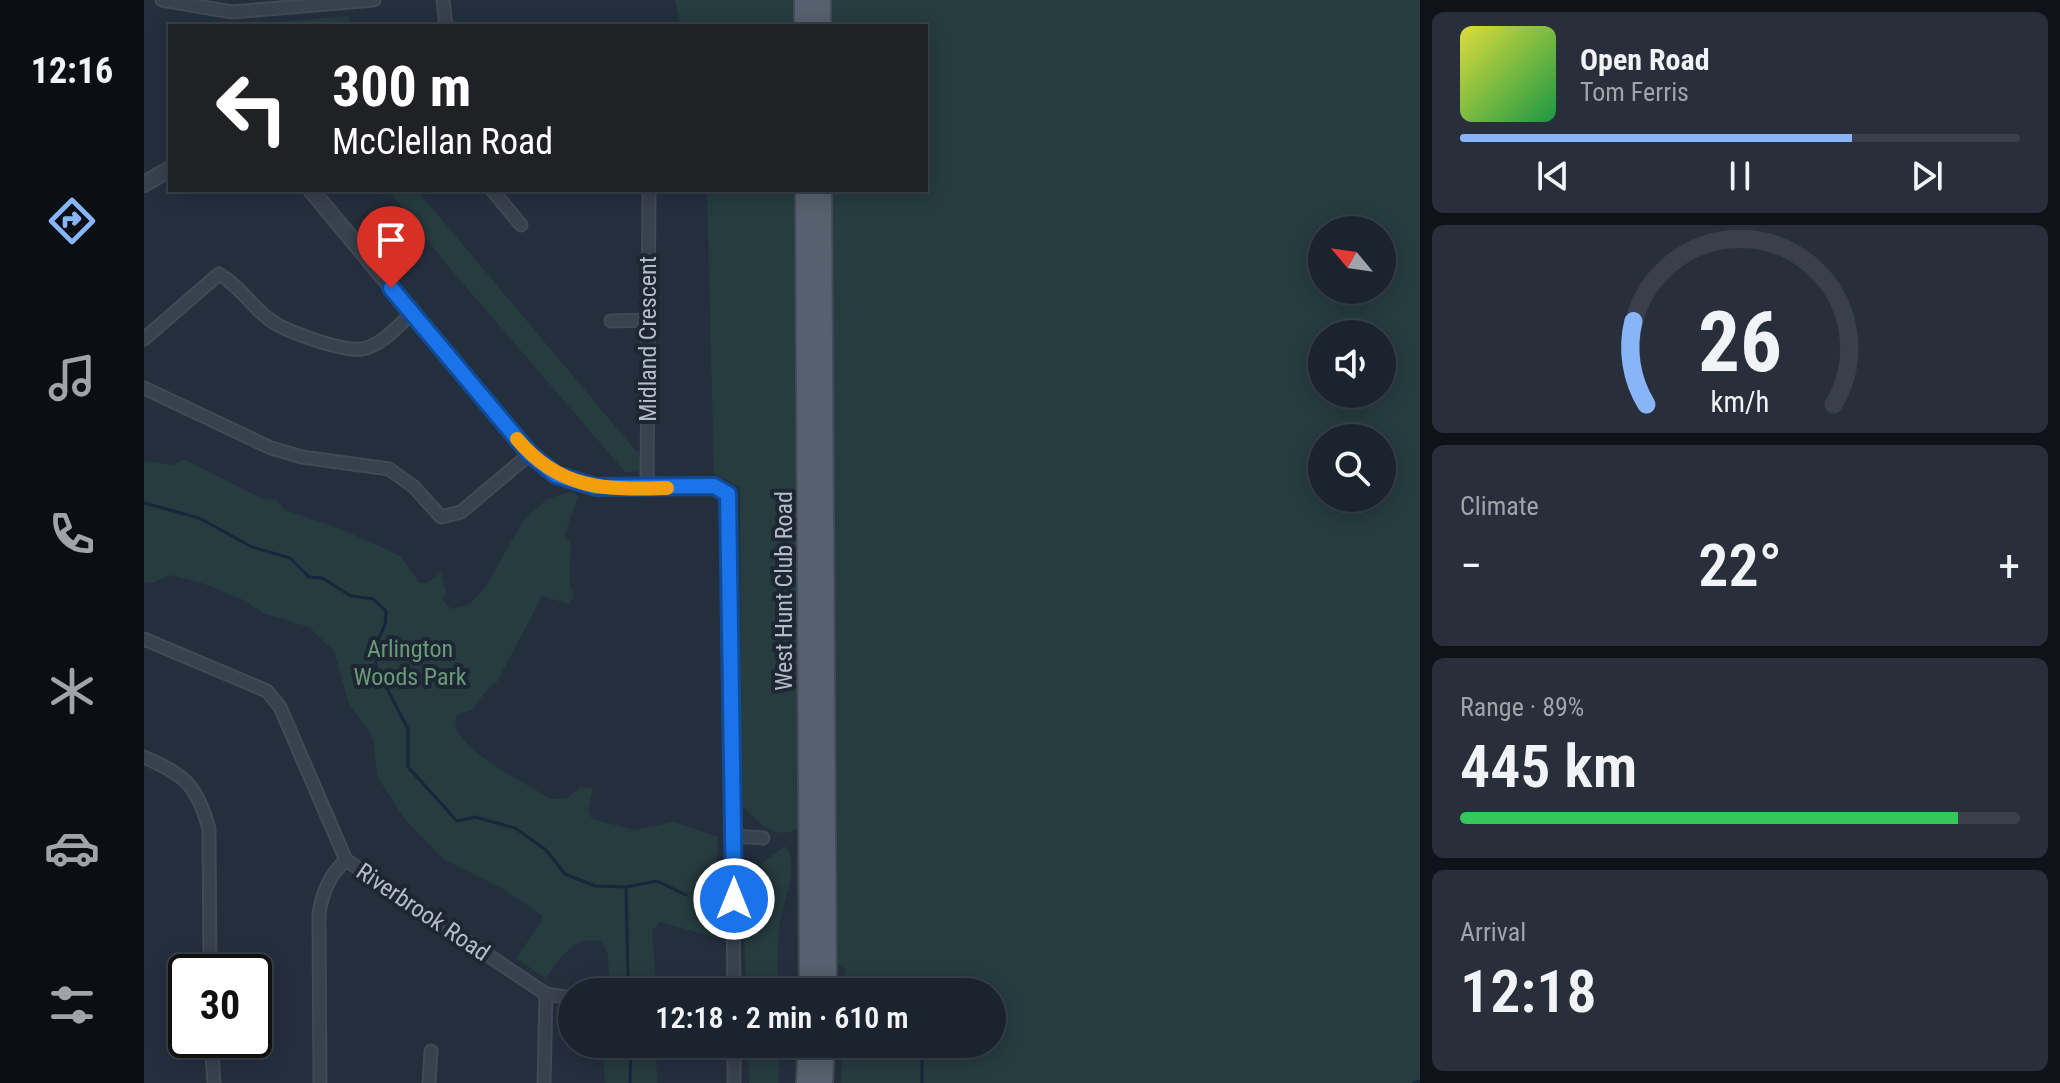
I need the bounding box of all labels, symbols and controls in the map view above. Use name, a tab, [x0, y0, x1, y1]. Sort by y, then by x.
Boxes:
text: Open Road	[1580, 42, 1710, 77]
text: 12:16	[31, 50, 113, 92]
text: 300 m	[332, 54, 471, 120]
icon: left	[200, 56, 304, 160]
text: Tom Ferris	[1580, 77, 1689, 107]
text: McClellan Road	[332, 121, 553, 163]
icon: previous	[1531, 154, 1575, 198]
icon: pause	[1718, 154, 1762, 198]
icon: next	[1905, 154, 1949, 198]
icon: directions	[44, 193, 100, 249]
pin	[357, 206, 425, 288]
north arrow	[1308, 216, 1396, 304]
map controls	[1308, 216, 1396, 512]
icon: arrive	[369, 218, 413, 262]
street label: Midland Crescent	[634, 256, 662, 422]
text: 26	[1698, 293, 1782, 390]
button: sound	[1308, 320, 1396, 408]
icon: music	[44, 350, 100, 406]
text: km/h	[1711, 385, 1769, 419]
button: search	[1308, 424, 1396, 512]
street label: West Hunt Club Road	[770, 491, 798, 691]
text: Climate	[1460, 491, 1539, 521]
icon: phone	[44, 506, 100, 562]
text: 22°	[1698, 530, 1782, 601]
text: −	[1460, 540, 1482, 592]
text: +	[1998, 540, 2020, 592]
park label: Arlington Woods Park	[353, 635, 467, 691]
icon: climate	[44, 663, 100, 719]
text: Range · 89%	[1460, 692, 1584, 722]
text: 445 km	[1460, 731, 1637, 802]
icon: car	[44, 820, 100, 876]
street label: Riverbrook Road	[351, 857, 495, 967]
position arrow	[692, 857, 776, 941]
text: Arrival	[1460, 917, 1526, 947]
speed limit sign: 30	[168, 954, 272, 1058]
text: 12:18	[1460, 956, 1597, 1027]
icon: filters	[44, 977, 100, 1033]
text: 12:18 · 2 min · 610 m	[655, 1000, 909, 1035]

